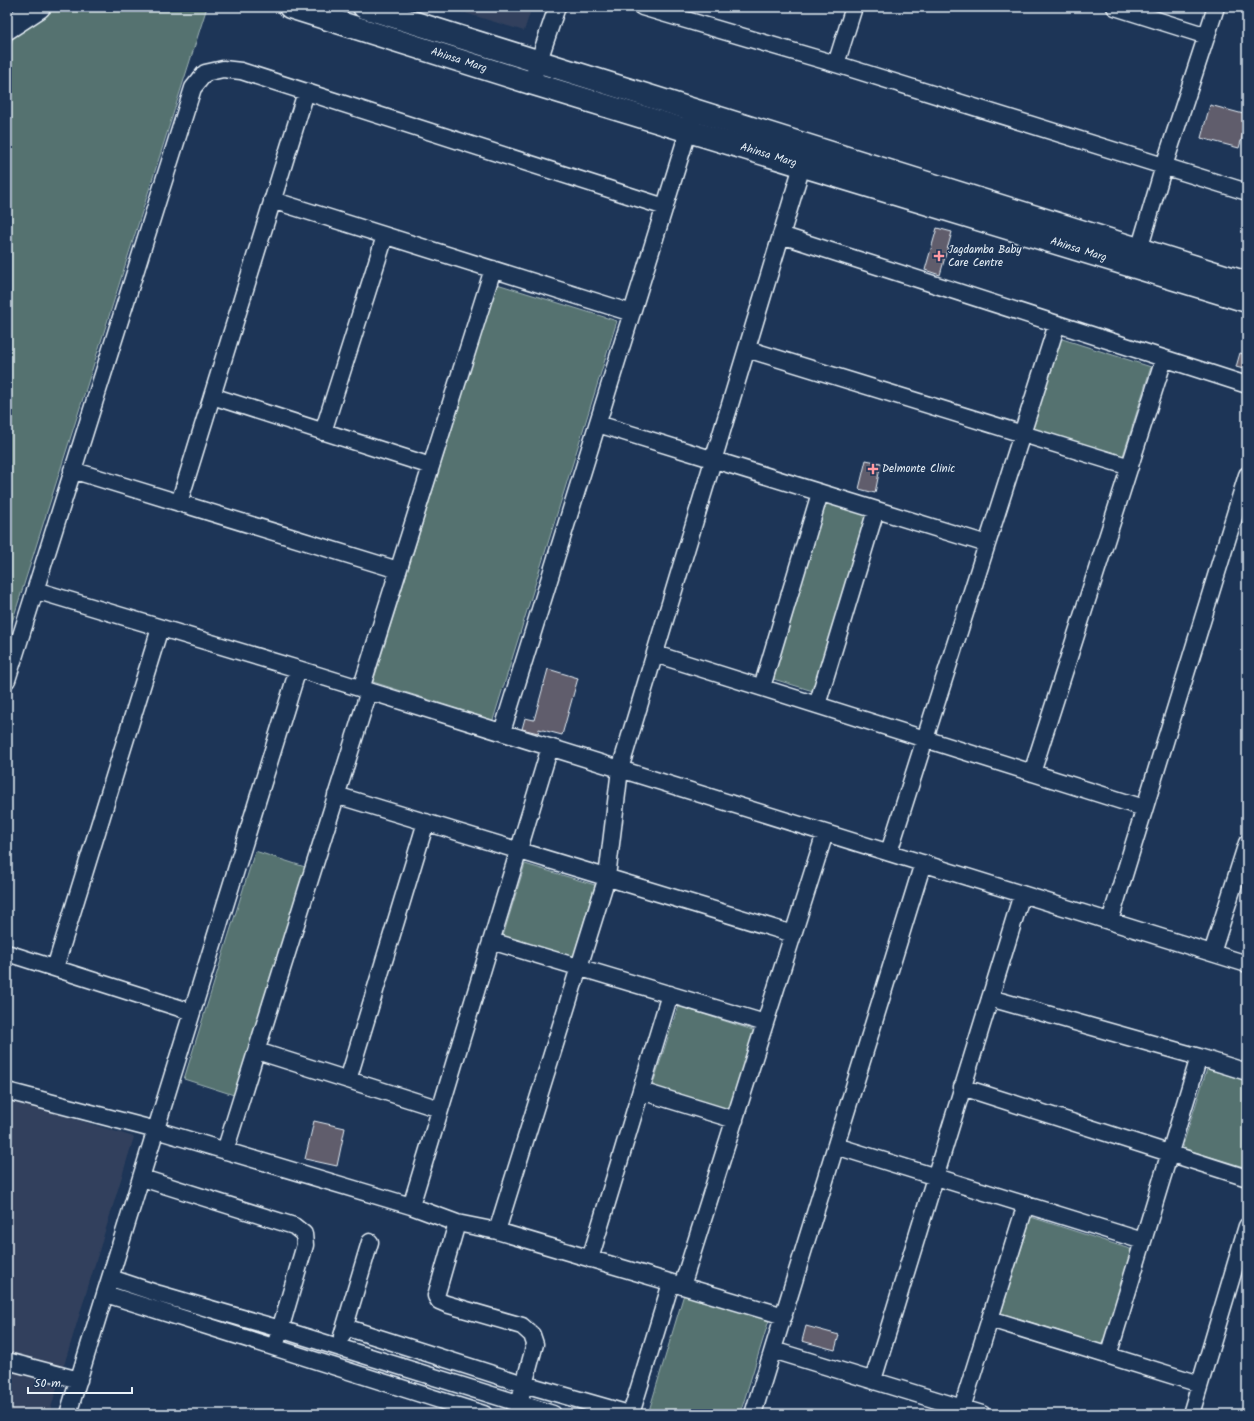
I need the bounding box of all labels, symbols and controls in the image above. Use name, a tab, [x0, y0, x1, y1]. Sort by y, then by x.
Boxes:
street label: Ahinsa Marg	[428, 43, 489, 78]
street label: Ahinsa Marg	[738, 138, 799, 172]
street label: Ahinsa Marg	[1048, 233, 1109, 267]
place label: Jagdamba Baby Care Centre	[948, 241, 1022, 272]
marker: Jagdamba Baby Care Centre	[933, 250, 945, 262]
place label: Delmonte Clinic	[882, 460, 955, 478]
marker: Delmonte Clinic	[867, 463, 879, 475]
scale bar	[28, 1369, 132, 1395]
text: 50 m	[34, 1374, 61, 1393]

